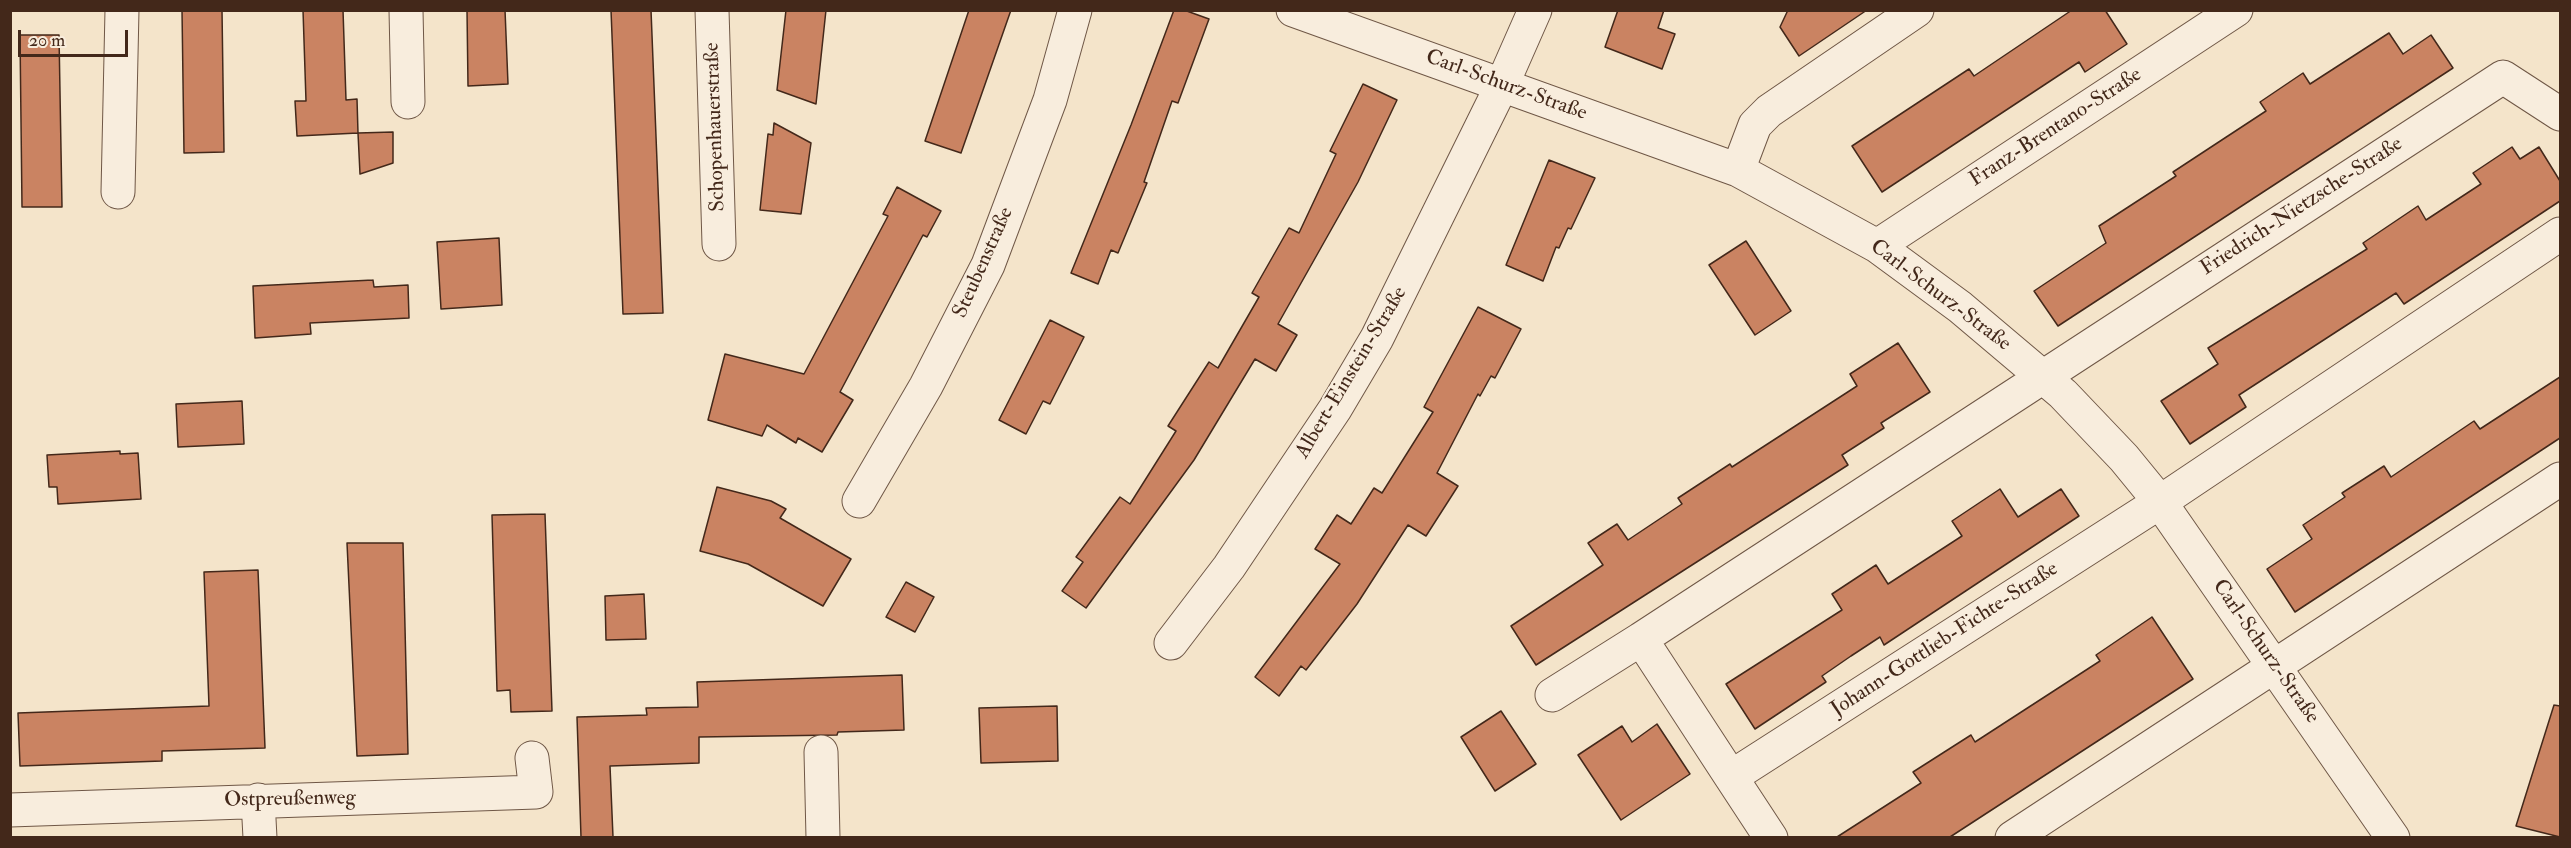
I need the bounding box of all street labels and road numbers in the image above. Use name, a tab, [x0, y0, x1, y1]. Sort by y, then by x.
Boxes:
street label: Schopenhauerstraße	[700, 42, 732, 212]
street label: Carl-Schurz-Straße	[1422, 45, 1590, 127]
street label: Franz-Brentano-Straße	[1965, 63, 2147, 193]
street label: Friedrich-Nietzsche-Straße	[2196, 132, 2408, 282]
street label: Steubenstraße	[948, 204, 1020, 322]
street label: Carl-Schurz-Straße	[1865, 235, 2015, 357]
street label: Albert-Einstein-Straße	[1291, 283, 1413, 463]
street label: Johann-Gottlieb-Fichte-Straße	[1827, 557, 2063, 723]
street label: Carl-Schurz-Straße	[2206, 575, 2324, 729]
street label: Ostpreußenweg	[224, 786, 356, 814]

